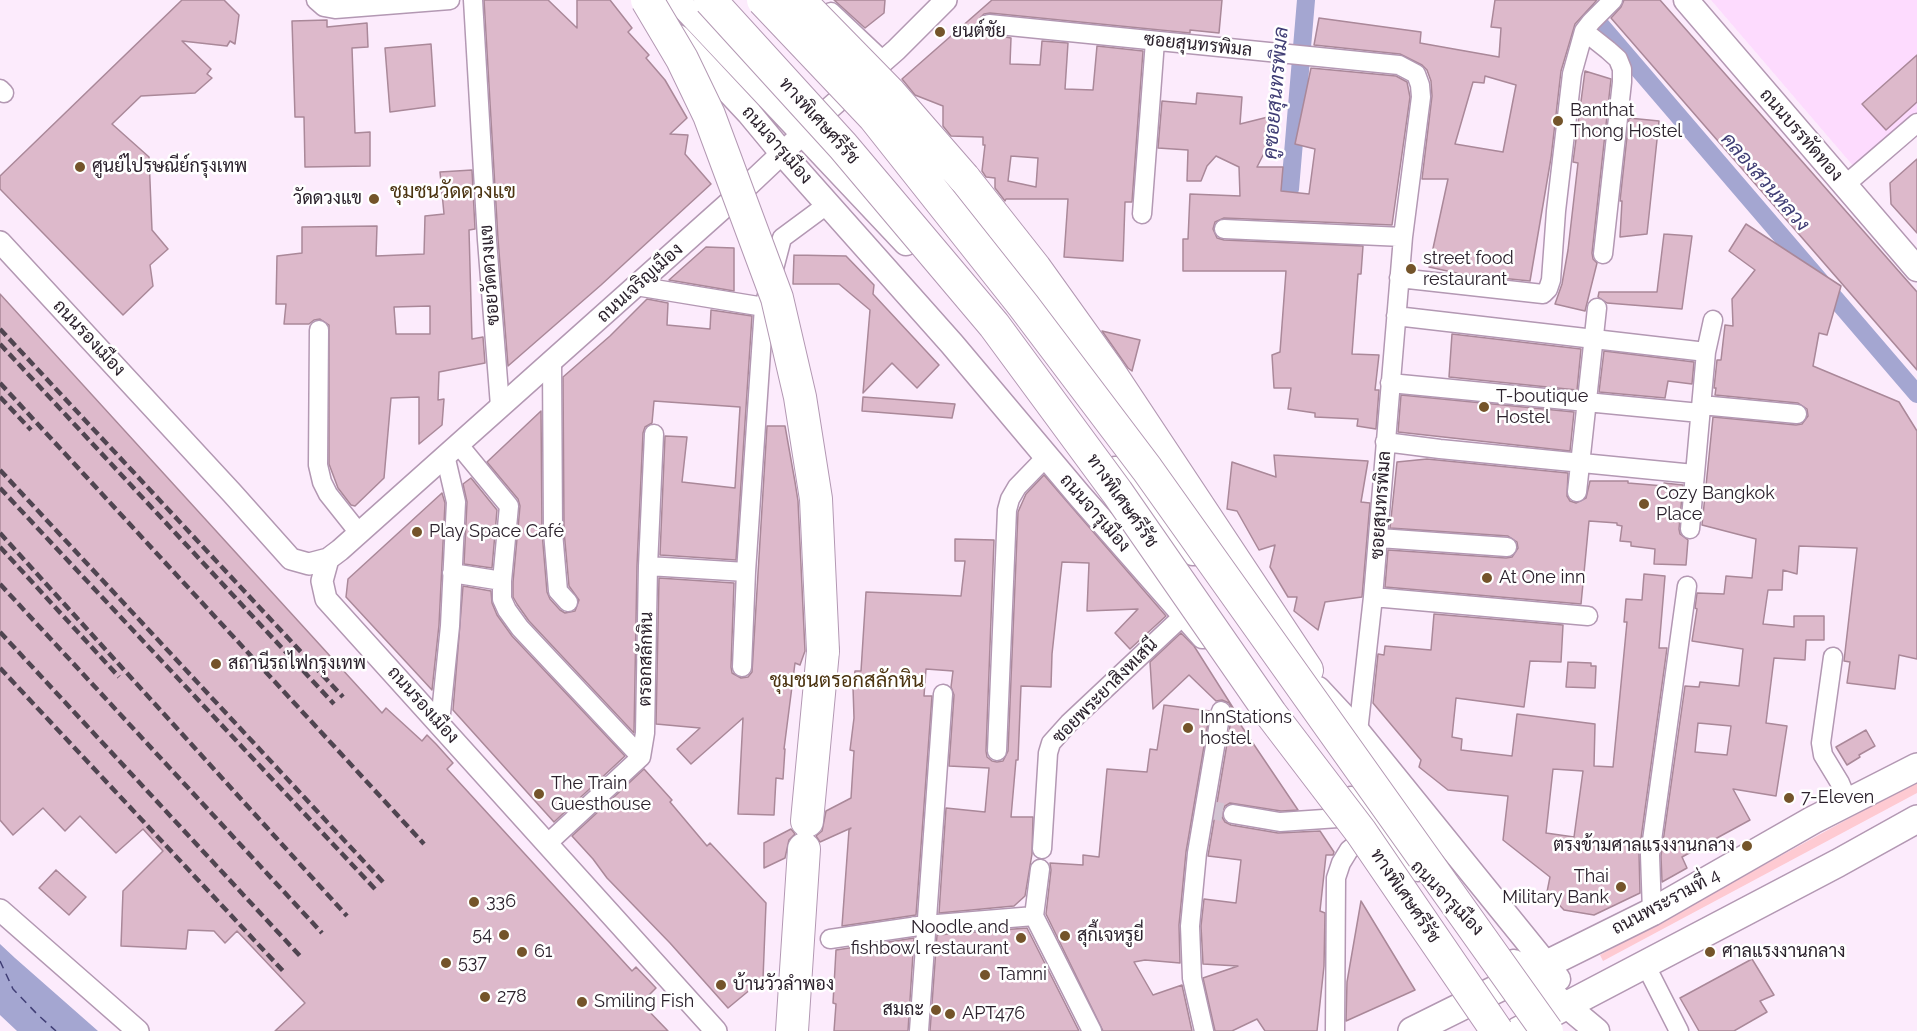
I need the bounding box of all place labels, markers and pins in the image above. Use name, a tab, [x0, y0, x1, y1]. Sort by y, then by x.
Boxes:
place label: ยนต์ชัย	[952, 21, 1006, 43]
marker: ยนต์ชัย	[933, 25, 947, 39]
place label: Banthat Thong Hostel	[1570, 100, 1682, 142]
marker: Banthat Thong Hostel	[1551, 114, 1565, 128]
place label: ศูนย์ไปรษณีย์กรุงเทพ	[92, 156, 247, 178]
marker: ศูนย์ไปรษณีย์กรุงเทพ	[73, 160, 87, 174]
place label: วัดดวงแข	[293, 188, 362, 210]
marker: วัดดวงแข	[367, 192, 381, 206]
place label: street food restaurant	[1423, 248, 1514, 290]
marker: street food restaurant	[1404, 262, 1418, 276]
place label: T-boutique Hostel	[1496, 386, 1588, 428]
marker: T-boutique Hostel	[1477, 400, 1491, 414]
place label: Cozy Bangkok Place	[1656, 483, 1775, 526]
marker: Cozy Bangkok Place	[1637, 497, 1651, 511]
place label: Play Space Café	[429, 521, 564, 543]
marker: Play Space Café	[410, 525, 424, 539]
place label: At One inn	[1499, 567, 1585, 589]
marker: At One inn	[1480, 571, 1494, 585]
place label: สถานีรถไฟกรุงเทพ	[228, 653, 366, 675]
marker: สถานีรถไฟกรุงเทพ	[209, 657, 223, 671]
place label: InnStations hostel	[1200, 707, 1292, 750]
marker: InnStations hostel	[1181, 721, 1195, 735]
place label: The Train Guesthouse	[551, 773, 651, 816]
marker: The Train Guesthouse	[532, 787, 546, 801]
place label: 7-Eleven	[1801, 787, 1874, 809]
marker: 7-Eleven	[1782, 791, 1796, 805]
place label: ตรงข้ามศาลแรงงานกลาง	[1553, 835, 1735, 857]
marker: ตรงข้ามศาลแรงงานกลาง	[1740, 839, 1754, 853]
place label: Thai Military Bank	[1502, 866, 1609, 908]
marker: Thai Military Bank	[1614, 880, 1628, 894]
place label: 336	[486, 891, 516, 913]
marker: 336	[467, 895, 481, 909]
place label: Noodle and fishbowl restaurant	[851, 917, 1009, 960]
place label: 54	[472, 924, 492, 946]
place label: สุกี้เจหรูยี่	[1077, 925, 1144, 947]
marker: 54	[497, 928, 511, 942]
marker: สุกี้เจหรูยี่	[1058, 929, 1072, 943]
marker: Noodle and fishbowl restaurant	[1014, 931, 1028, 945]
place label: 61	[534, 941, 553, 963]
place label: ศาลแรงงานกลาง	[1722, 941, 1845, 963]
marker: 61	[515, 945, 529, 959]
marker: ศาลแรงงานกลาง	[1703, 945, 1717, 959]
place label: 537	[458, 952, 487, 974]
marker: 537	[439, 956, 453, 970]
place label: Tamni	[997, 964, 1047, 986]
marker: Tamni	[978, 968, 992, 982]
place label: บ้านวัวลำพอง	[733, 974, 834, 996]
marker: บ้านวัวลำพอง	[714, 978, 728, 992]
place label: 278	[497, 986, 527, 1008]
marker: 278	[478, 990, 492, 1004]
place label: Smiling Fish	[594, 991, 694, 1013]
marker: Smiling Fish	[575, 995, 589, 1009]
place label: สมถะ	[882, 999, 924, 1021]
marker: สมถะ	[929, 1003, 943, 1017]
place label: APT476	[962, 1003, 1025, 1025]
marker: APT476	[943, 1007, 957, 1021]

